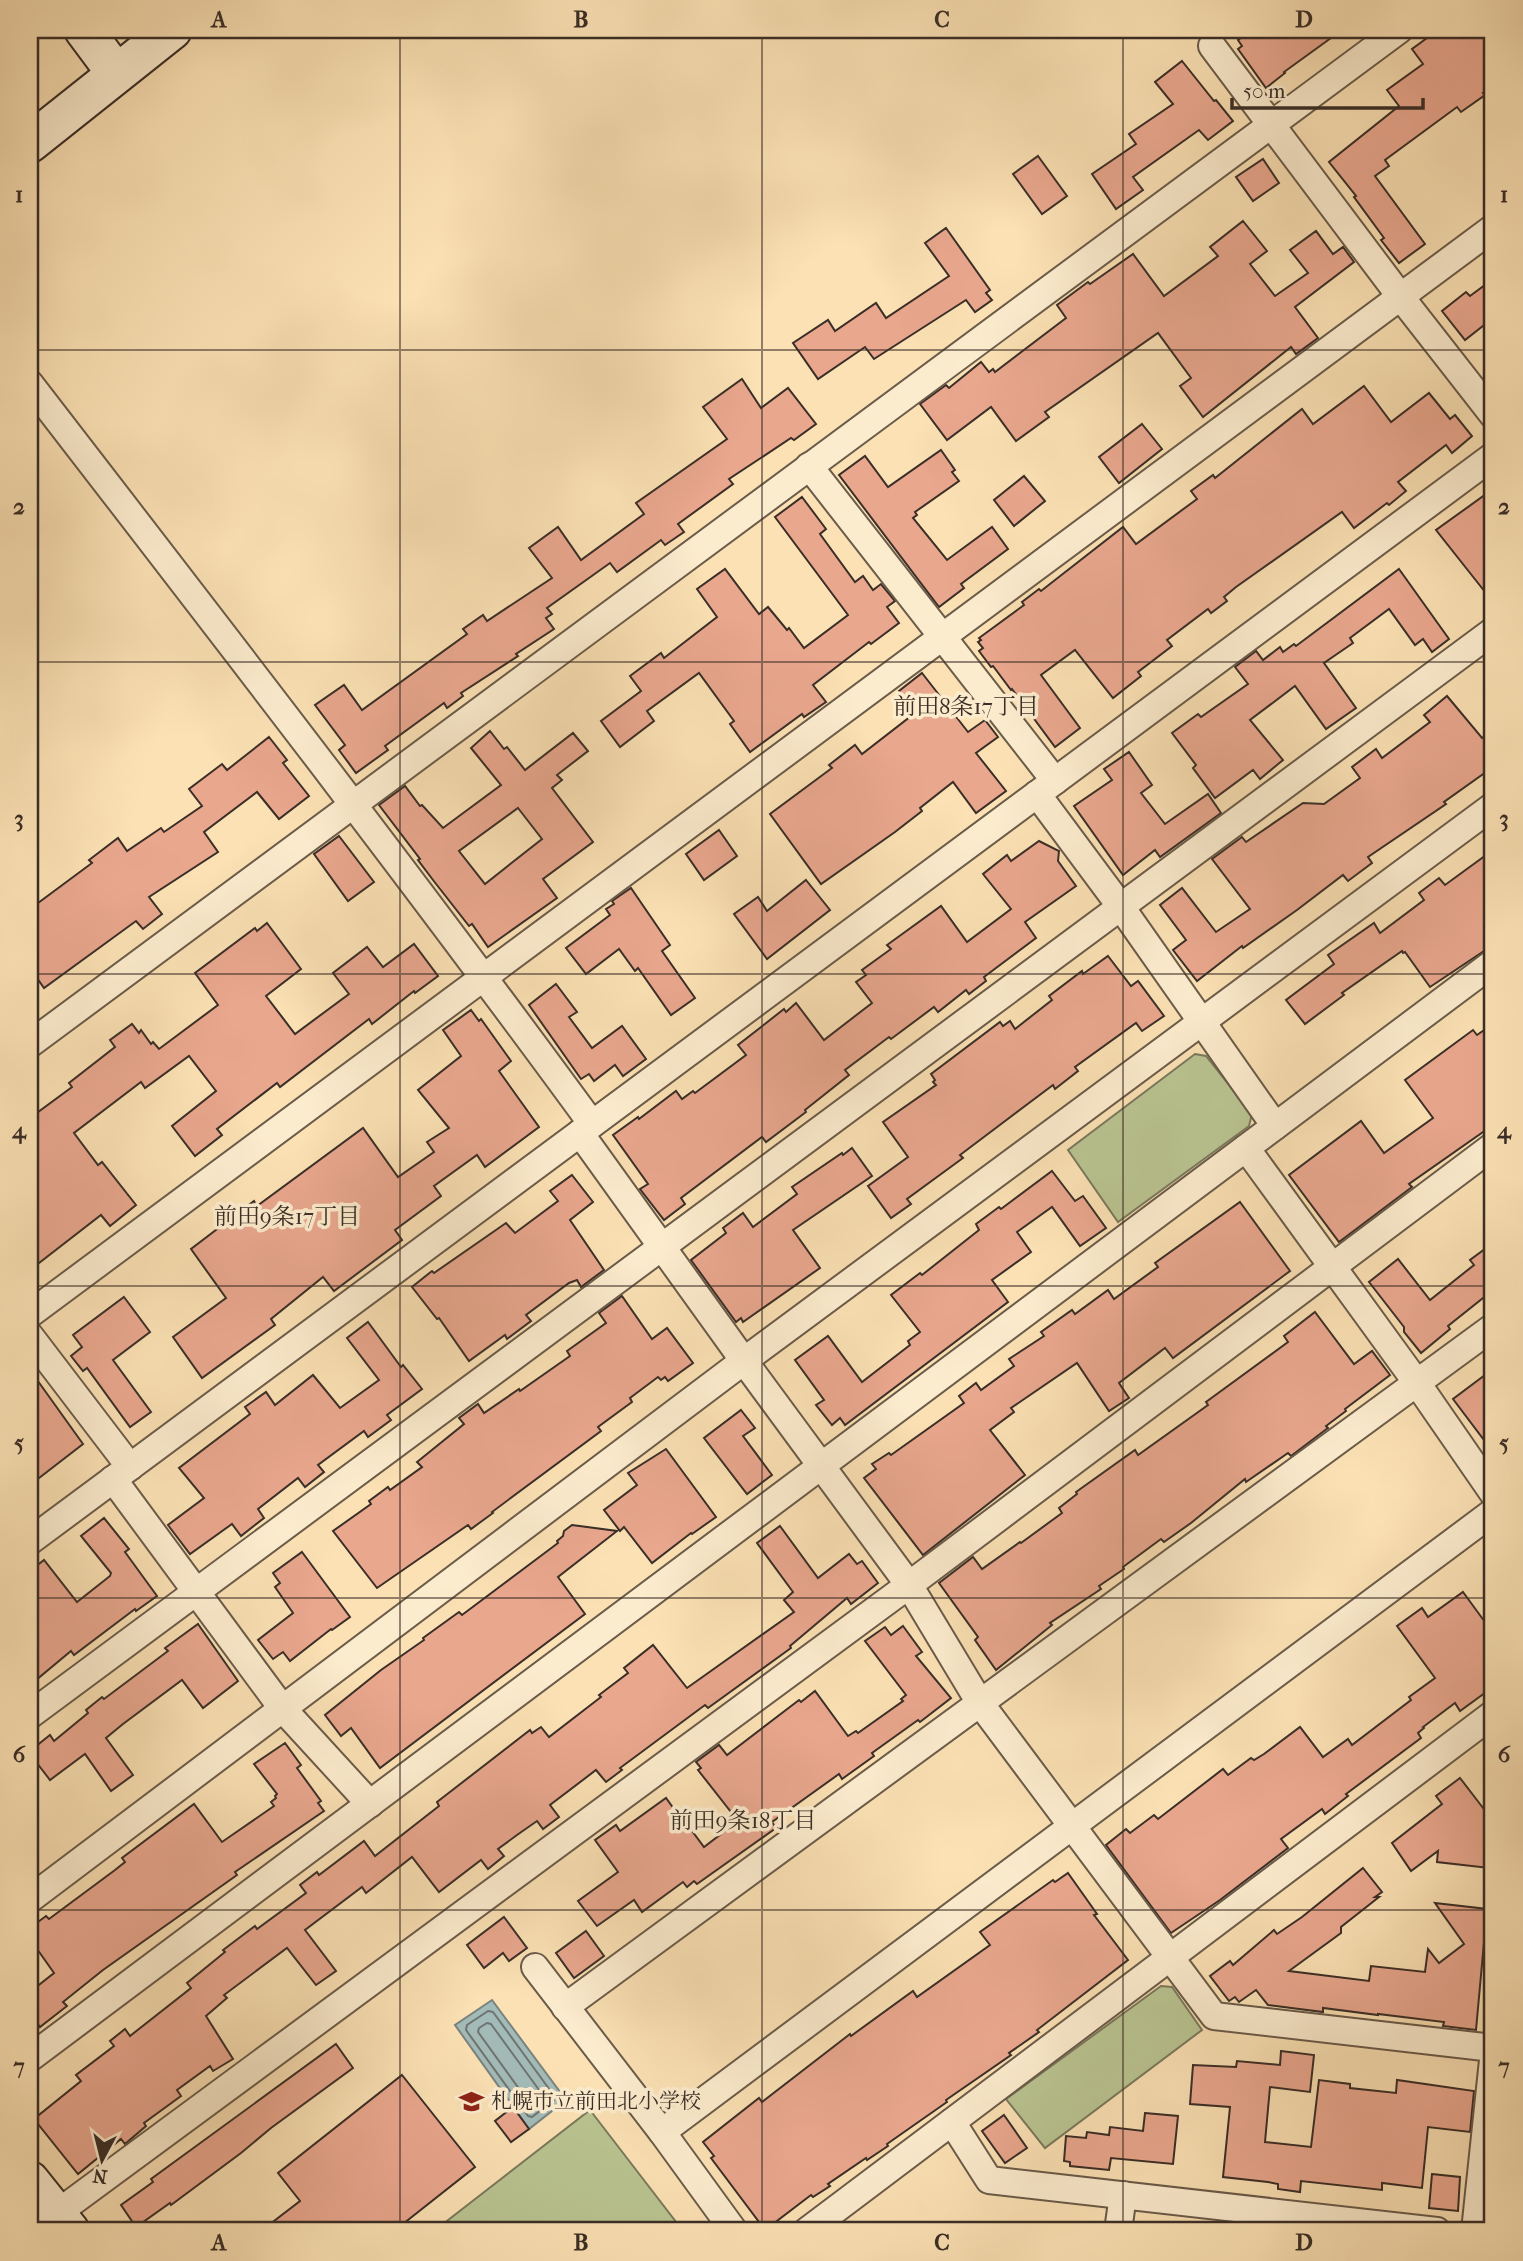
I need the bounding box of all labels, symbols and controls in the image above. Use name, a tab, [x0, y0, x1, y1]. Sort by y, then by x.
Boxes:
text: A	[210, 6, 228, 33]
text: B	[574, 6, 589, 33]
text: C	[934, 6, 950, 33]
text: D	[1295, 6, 1313, 33]
scale bar	[1232, 66, 1423, 110]
text: 50 m	[1243, 79, 1286, 103]
text: 1	[15, 181, 23, 208]
text: 1	[1500, 181, 1508, 208]
text: 2	[13, 493, 25, 520]
text: 2	[1498, 493, 1510, 520]
district label: 前田8条17丁目	[893, 693, 1039, 720]
text: 3	[14, 805, 24, 832]
text: 3	[1499, 805, 1509, 832]
text: 4	[11, 1117, 27, 1144]
text: 4	[1496, 1117, 1512, 1144]
district label: 前田9条17丁目	[214, 1203, 360, 1230]
text: 5	[14, 1429, 24, 1456]
text: 5	[1499, 1429, 1509, 1456]
text: 6	[13, 1741, 26, 1768]
text: 6	[1498, 1741, 1511, 1768]
district label: 前田9条18丁目	[670, 1807, 816, 1834]
text: 7	[12, 2053, 25, 2080]
text: 7	[1497, 2053, 1510, 2080]
school or university icon: 札幌市立前田北小学校	[457, 2087, 485, 2115]
place label: 札幌市立前田北小学校	[491, 2089, 701, 2113]
north arrow	[66, 2124, 136, 2194]
text: N	[91, 2164, 109, 2188]
text: A	[210, 2229, 228, 2256]
text: B	[574, 2229, 589, 2256]
text: C	[934, 2229, 950, 2256]
text: D	[1295, 2229, 1313, 2256]

